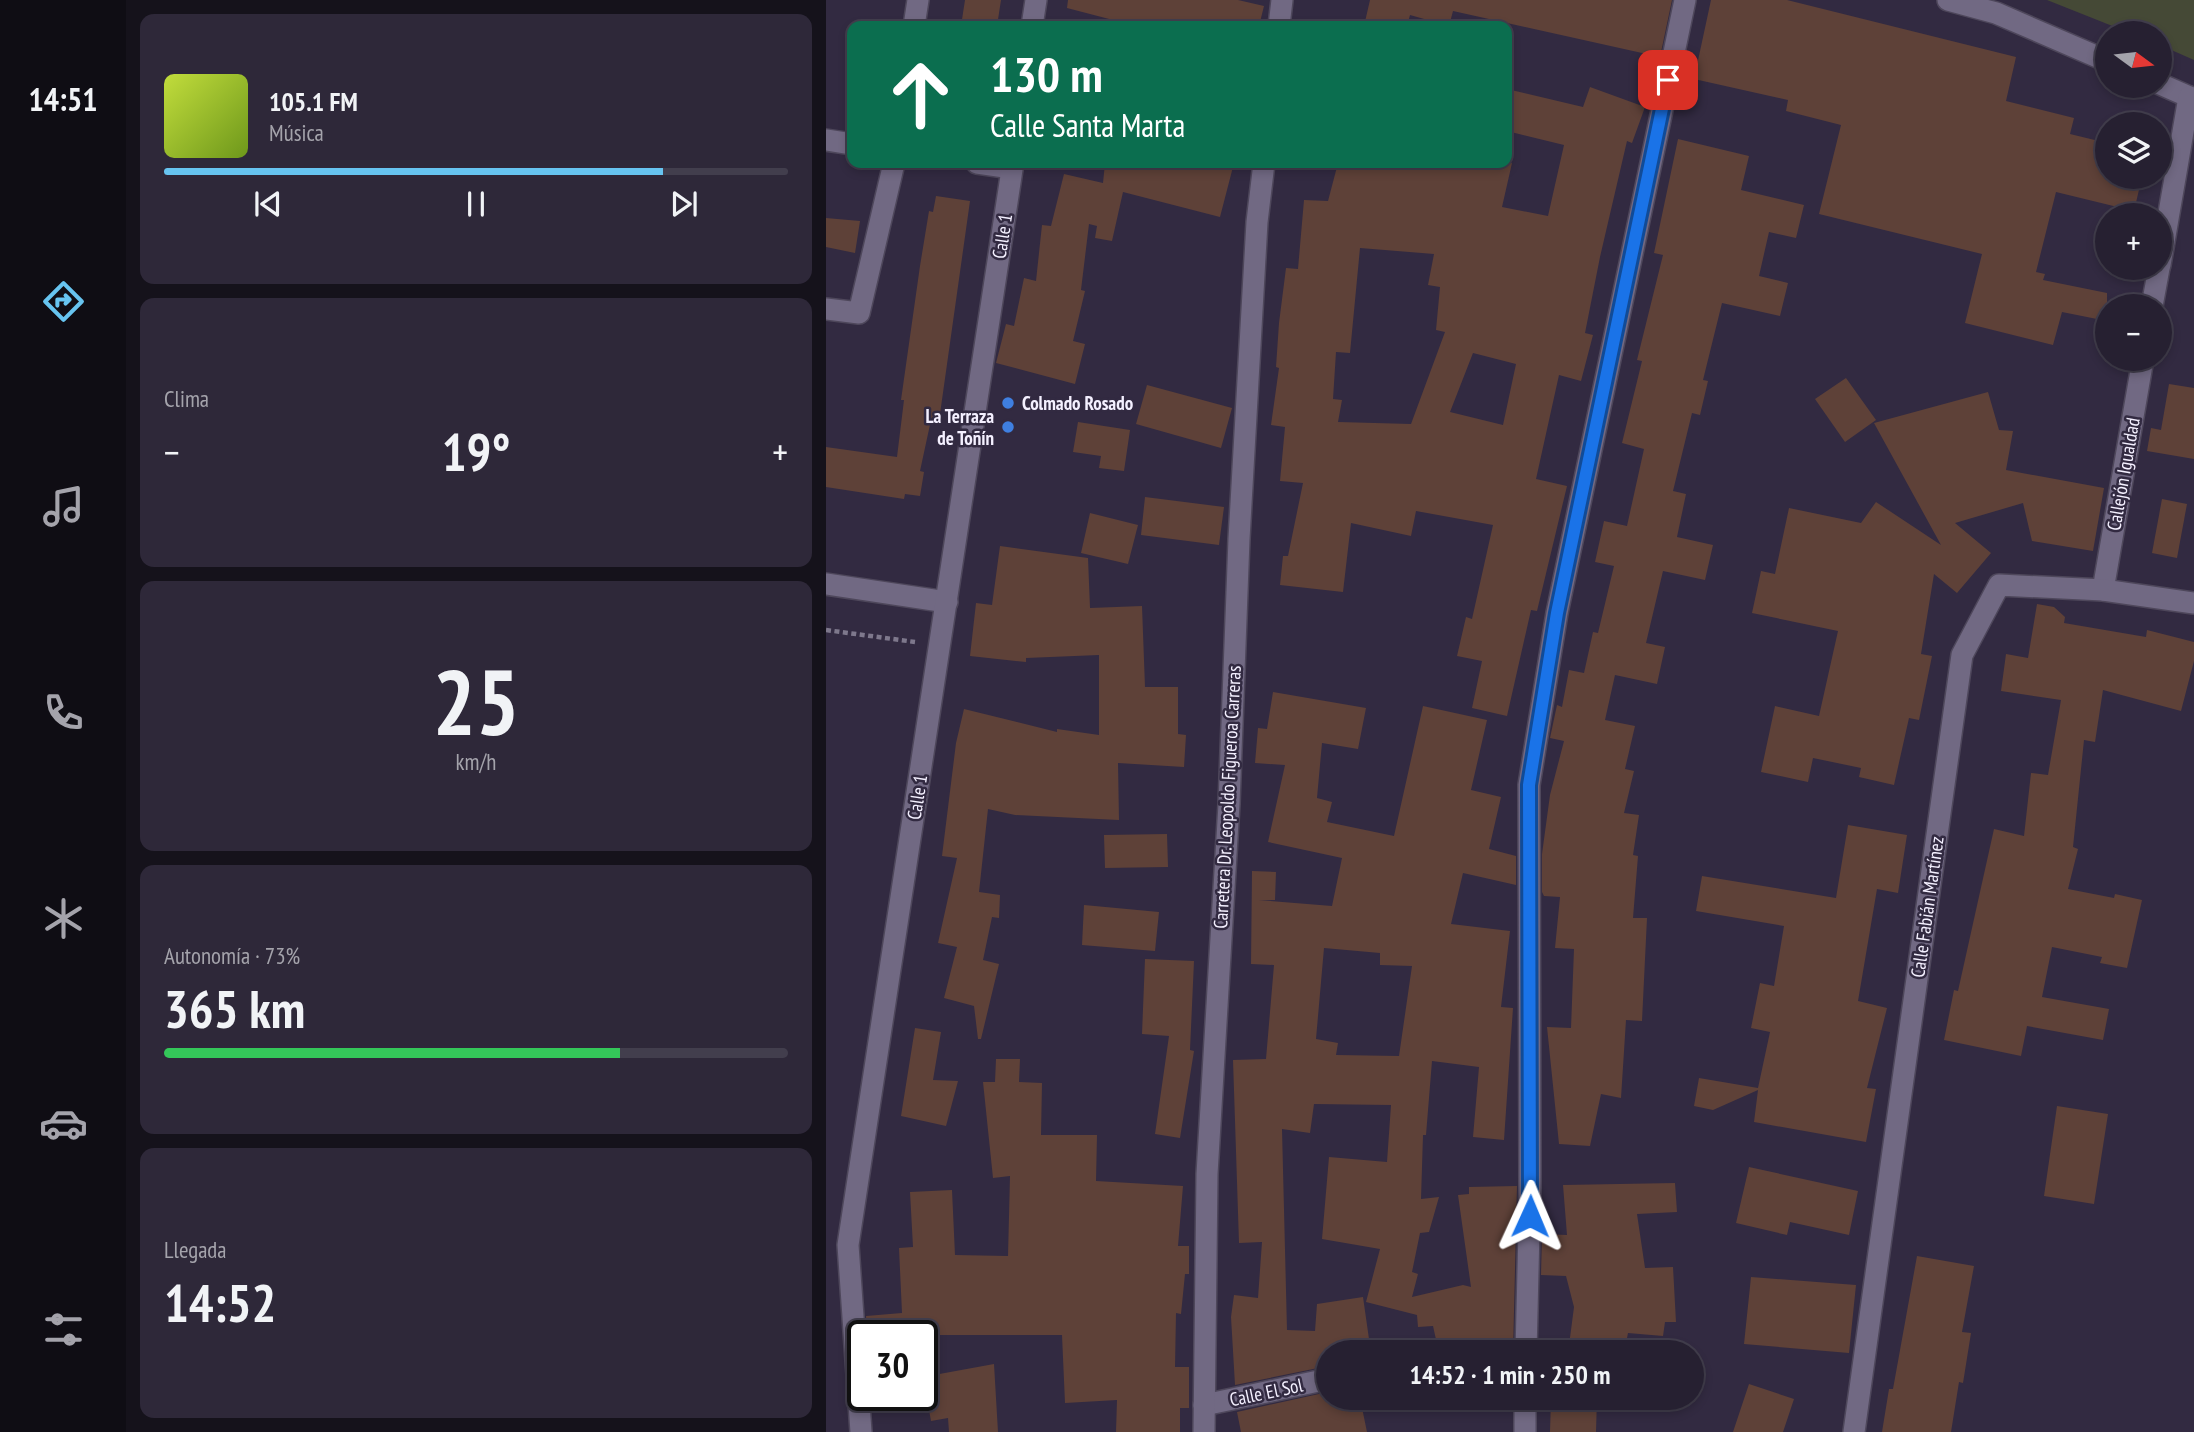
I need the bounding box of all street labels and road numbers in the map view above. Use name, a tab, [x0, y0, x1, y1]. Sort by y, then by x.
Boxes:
street label: Calle 1	[987, 212, 1017, 260]
street label: Callejón Igualdad	[2101, 416, 2145, 532]
street label: Carretera Dr. Leopoldo Figueroa Carreras	[1208, 665, 1246, 929]
street label: Calle 1	[902, 773, 932, 821]
street label: Calle Fabián Martínez	[1905, 835, 1949, 979]
street label: Calle El Sol	[1227, 1372, 1305, 1411]

